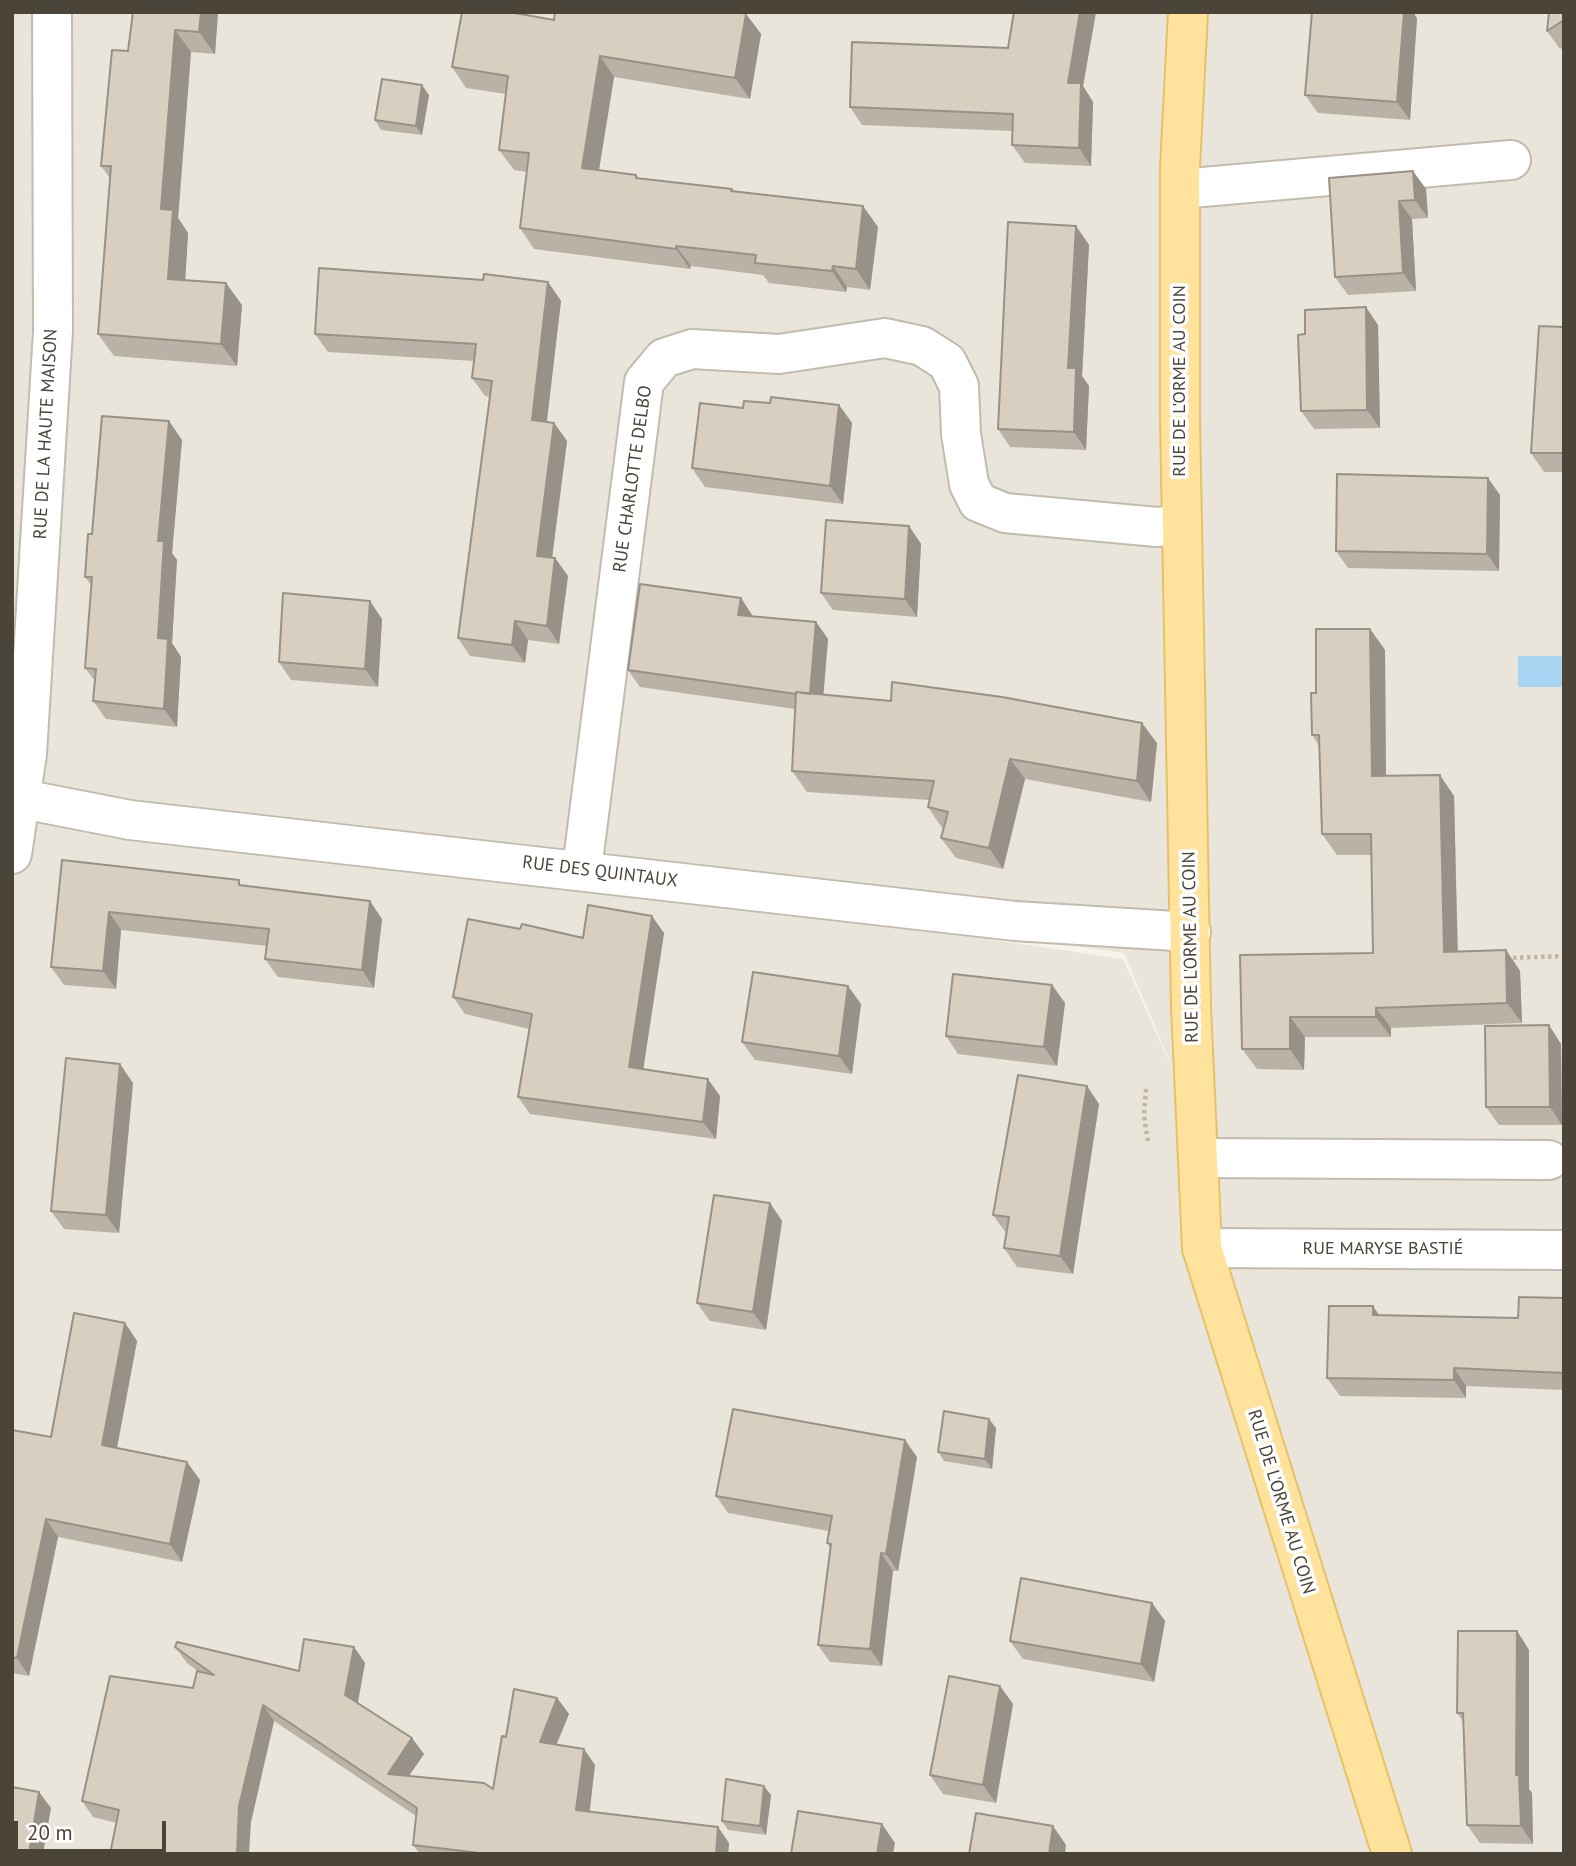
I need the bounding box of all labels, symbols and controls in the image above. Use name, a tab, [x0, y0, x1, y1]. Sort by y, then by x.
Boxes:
street label: RUE DE L'ORME AU COIN	[1169, 285, 1191, 477]
street label: RUE DE LA HAUTE MAISON	[30, 328, 62, 540]
street label: RUE CHARLOTTE DELBO	[609, 384, 657, 574]
street label: RUE DE L'ORME AU COIN	[1179, 851, 1203, 1043]
street label: RUE DES QUINTAUX	[521, 852, 679, 892]
street label: RUE MARYSE BASTIÉ	[1303, 1238, 1463, 1260]
street label: RUE DE L'ORME AU COIN	[1243, 1407, 1319, 1597]
scale bar	[18, 1806, 170, 1850]
text: 20 m	[27, 1819, 73, 1846]

